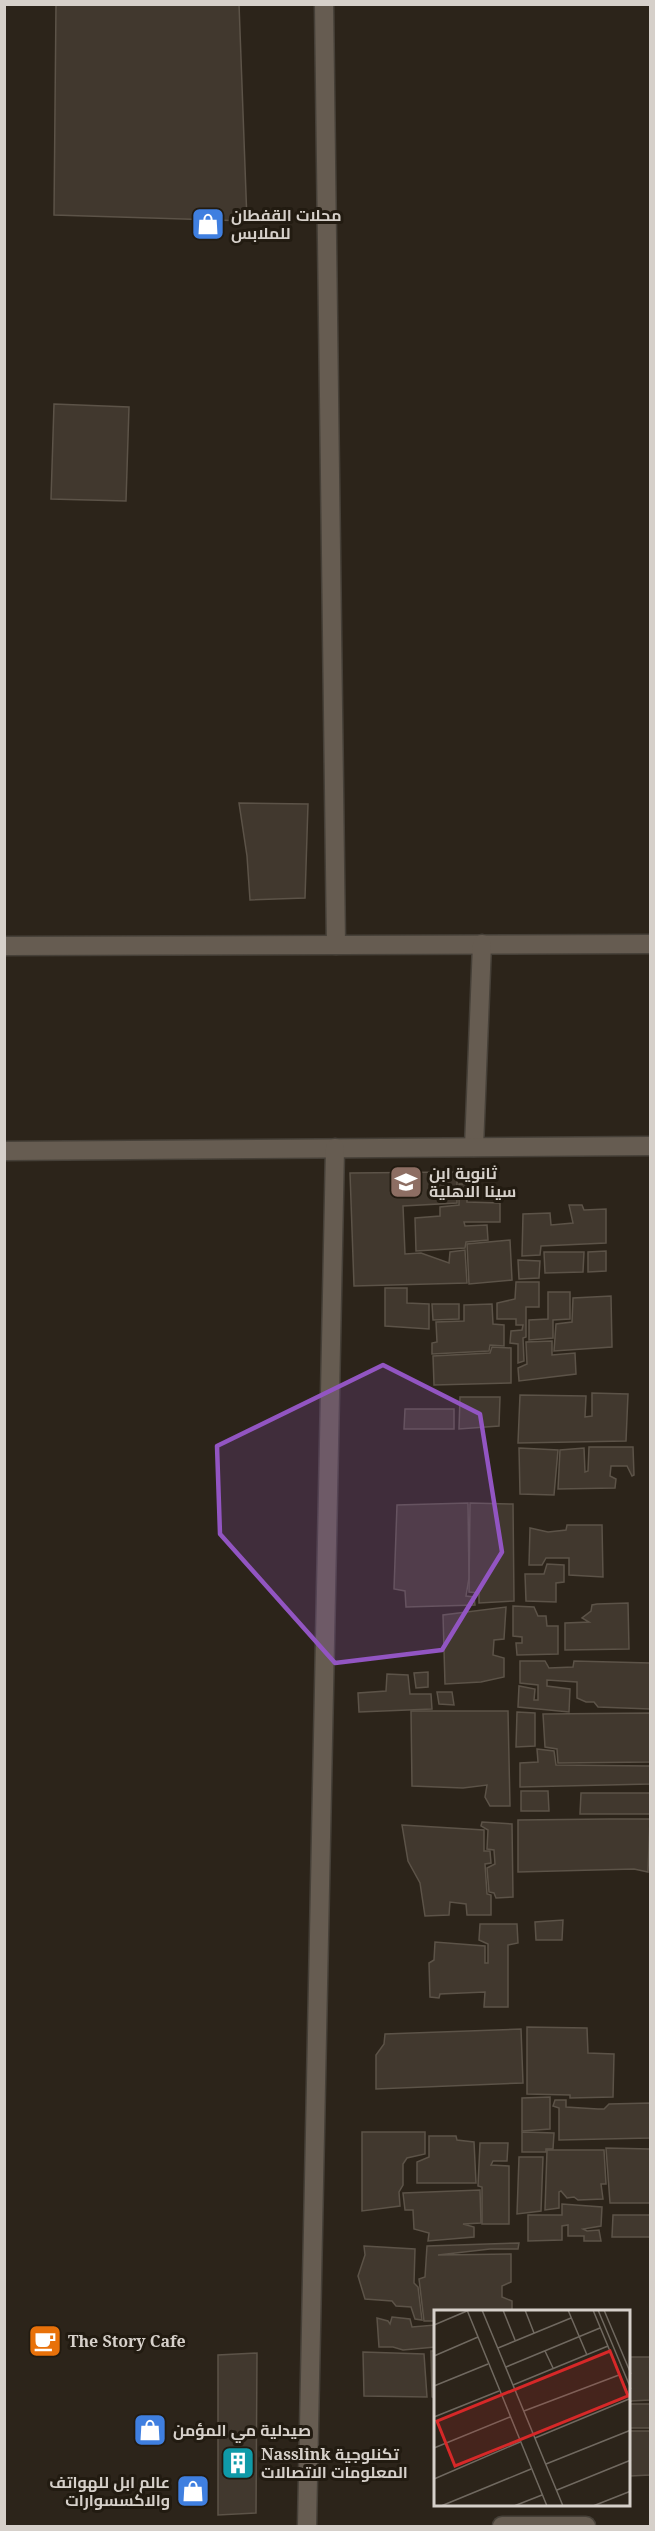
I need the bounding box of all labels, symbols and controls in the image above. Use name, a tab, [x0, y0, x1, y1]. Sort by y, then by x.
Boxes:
place label: محلات القفطان للملابس	[231, 204, 341, 244]
shop icon: محلات القفطان للملابس	[190, 206, 226, 242]
place label: ثانوية ابن سينا الاهلية	[429, 1162, 516, 1202]
school or university icon: ثانوية ابن سينا الاهلية	[388, 1164, 424, 1200]
inset map	[434, 2310, 631, 2507]
cafe icon: The Story Cafe	[27, 2323, 63, 2359]
place label: The Story Cafe	[68, 2330, 186, 2352]
shop icon: صيدلية مي المؤمن	[132, 2412, 168, 2448]
place label: صيدلية مي المؤمن	[173, 2419, 311, 2443]
place label: Nasslink تكنلوجية المعلومات الاتصالات	[261, 2443, 408, 2483]
building icon: Nasslink تكنلوجية المعلومات الاتصالات	[220, 2445, 256, 2481]
place label: عالم ابل للهواتف والاكسسوارات	[49, 2471, 170, 2511]
shop icon: عالم ابل للهواتف والاكسسوارات	[175, 2473, 211, 2509]

